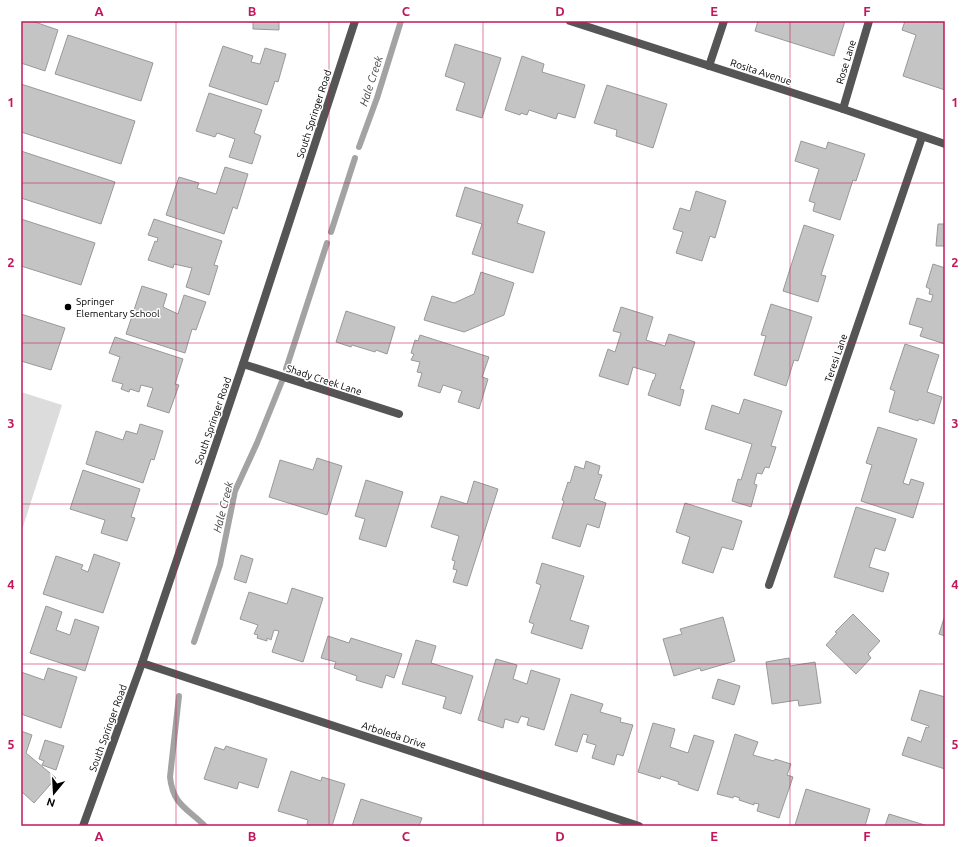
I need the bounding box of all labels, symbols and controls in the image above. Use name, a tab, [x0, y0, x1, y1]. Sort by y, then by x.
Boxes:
text: A	[94, 4, 104, 18]
text: B	[248, 4, 257, 18]
text: C	[402, 4, 411, 18]
text: D	[555, 4, 565, 18]
text: E	[710, 4, 718, 18]
text: F	[863, 4, 871, 18]
street label: Rose Lane	[834, 39, 858, 85]
water label: Hale Creek	[357, 54, 385, 108]
street label: Rosita Avenue	[729, 57, 793, 87]
street label: South Springer Road	[295, 68, 334, 160]
text: 1	[7, 95, 15, 109]
text: 1	[951, 95, 959, 109]
text: 2	[7, 255, 15, 269]
text: 2	[951, 255, 959, 269]
place label: Springer Elementary School	[76, 296, 160, 319]
marker: Springer Elementary School	[63, 302, 73, 312]
street label: Teresi Lane	[823, 332, 849, 384]
street label: Shady Creek Lane	[285, 363, 363, 397]
street label: South Springer Road	[193, 376, 233, 466]
text: 3	[7, 416, 15, 430]
text: 3	[951, 416, 959, 430]
water label: Hale Creek	[211, 480, 235, 534]
text: 4	[7, 577, 15, 591]
text: 4	[951, 577, 959, 591]
street label: South Springer Road	[87, 683, 129, 773]
street label: Arboleda Drive	[360, 719, 428, 751]
text: 5	[7, 737, 15, 751]
text: 5	[951, 737, 959, 751]
north arrow	[34, 773, 74, 813]
text: N	[45, 796, 57, 809]
text: A	[94, 829, 104, 843]
text: B	[248, 829, 257, 843]
text: C	[402, 829, 411, 843]
text: D	[555, 829, 565, 843]
text: E	[710, 829, 718, 843]
text: F	[863, 829, 871, 843]

